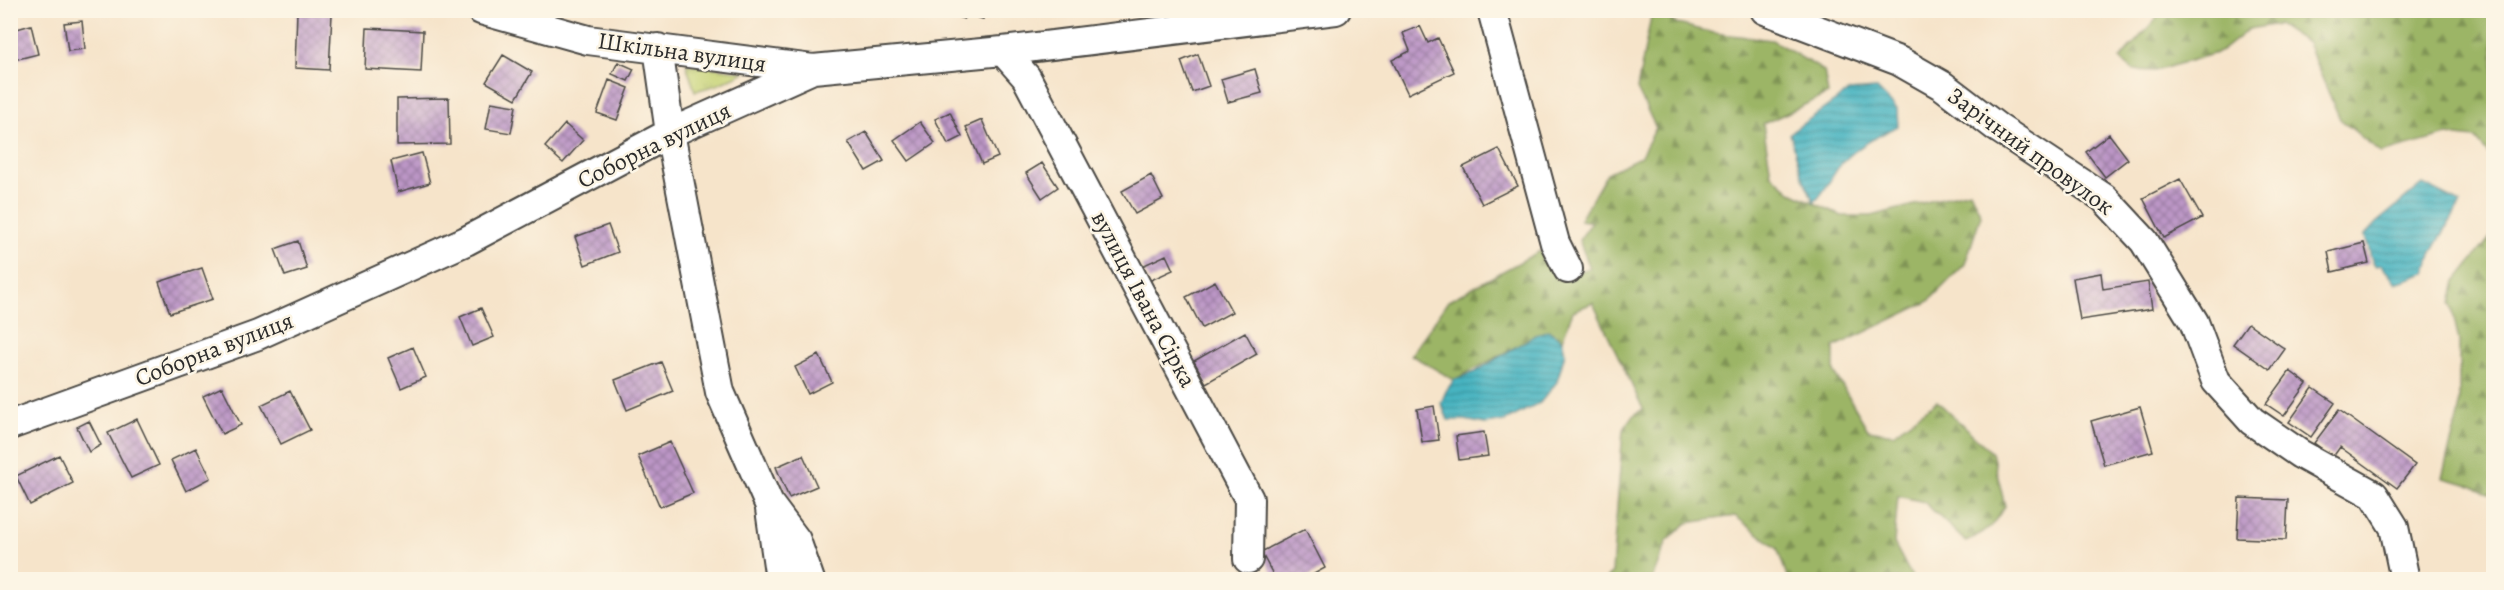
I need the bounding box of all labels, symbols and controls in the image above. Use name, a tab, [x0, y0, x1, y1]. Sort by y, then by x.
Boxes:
street label: Шкільна вулиця	[596, 24, 768, 80]
street label: Зарічний провулок	[1941, 80, 2121, 222]
street label: Соборна вулиця	[572, 94, 736, 196]
street label: вулиця Івана Сірка	[1084, 205, 1204, 393]
street label: Соборна вулиця	[130, 304, 298, 394]

